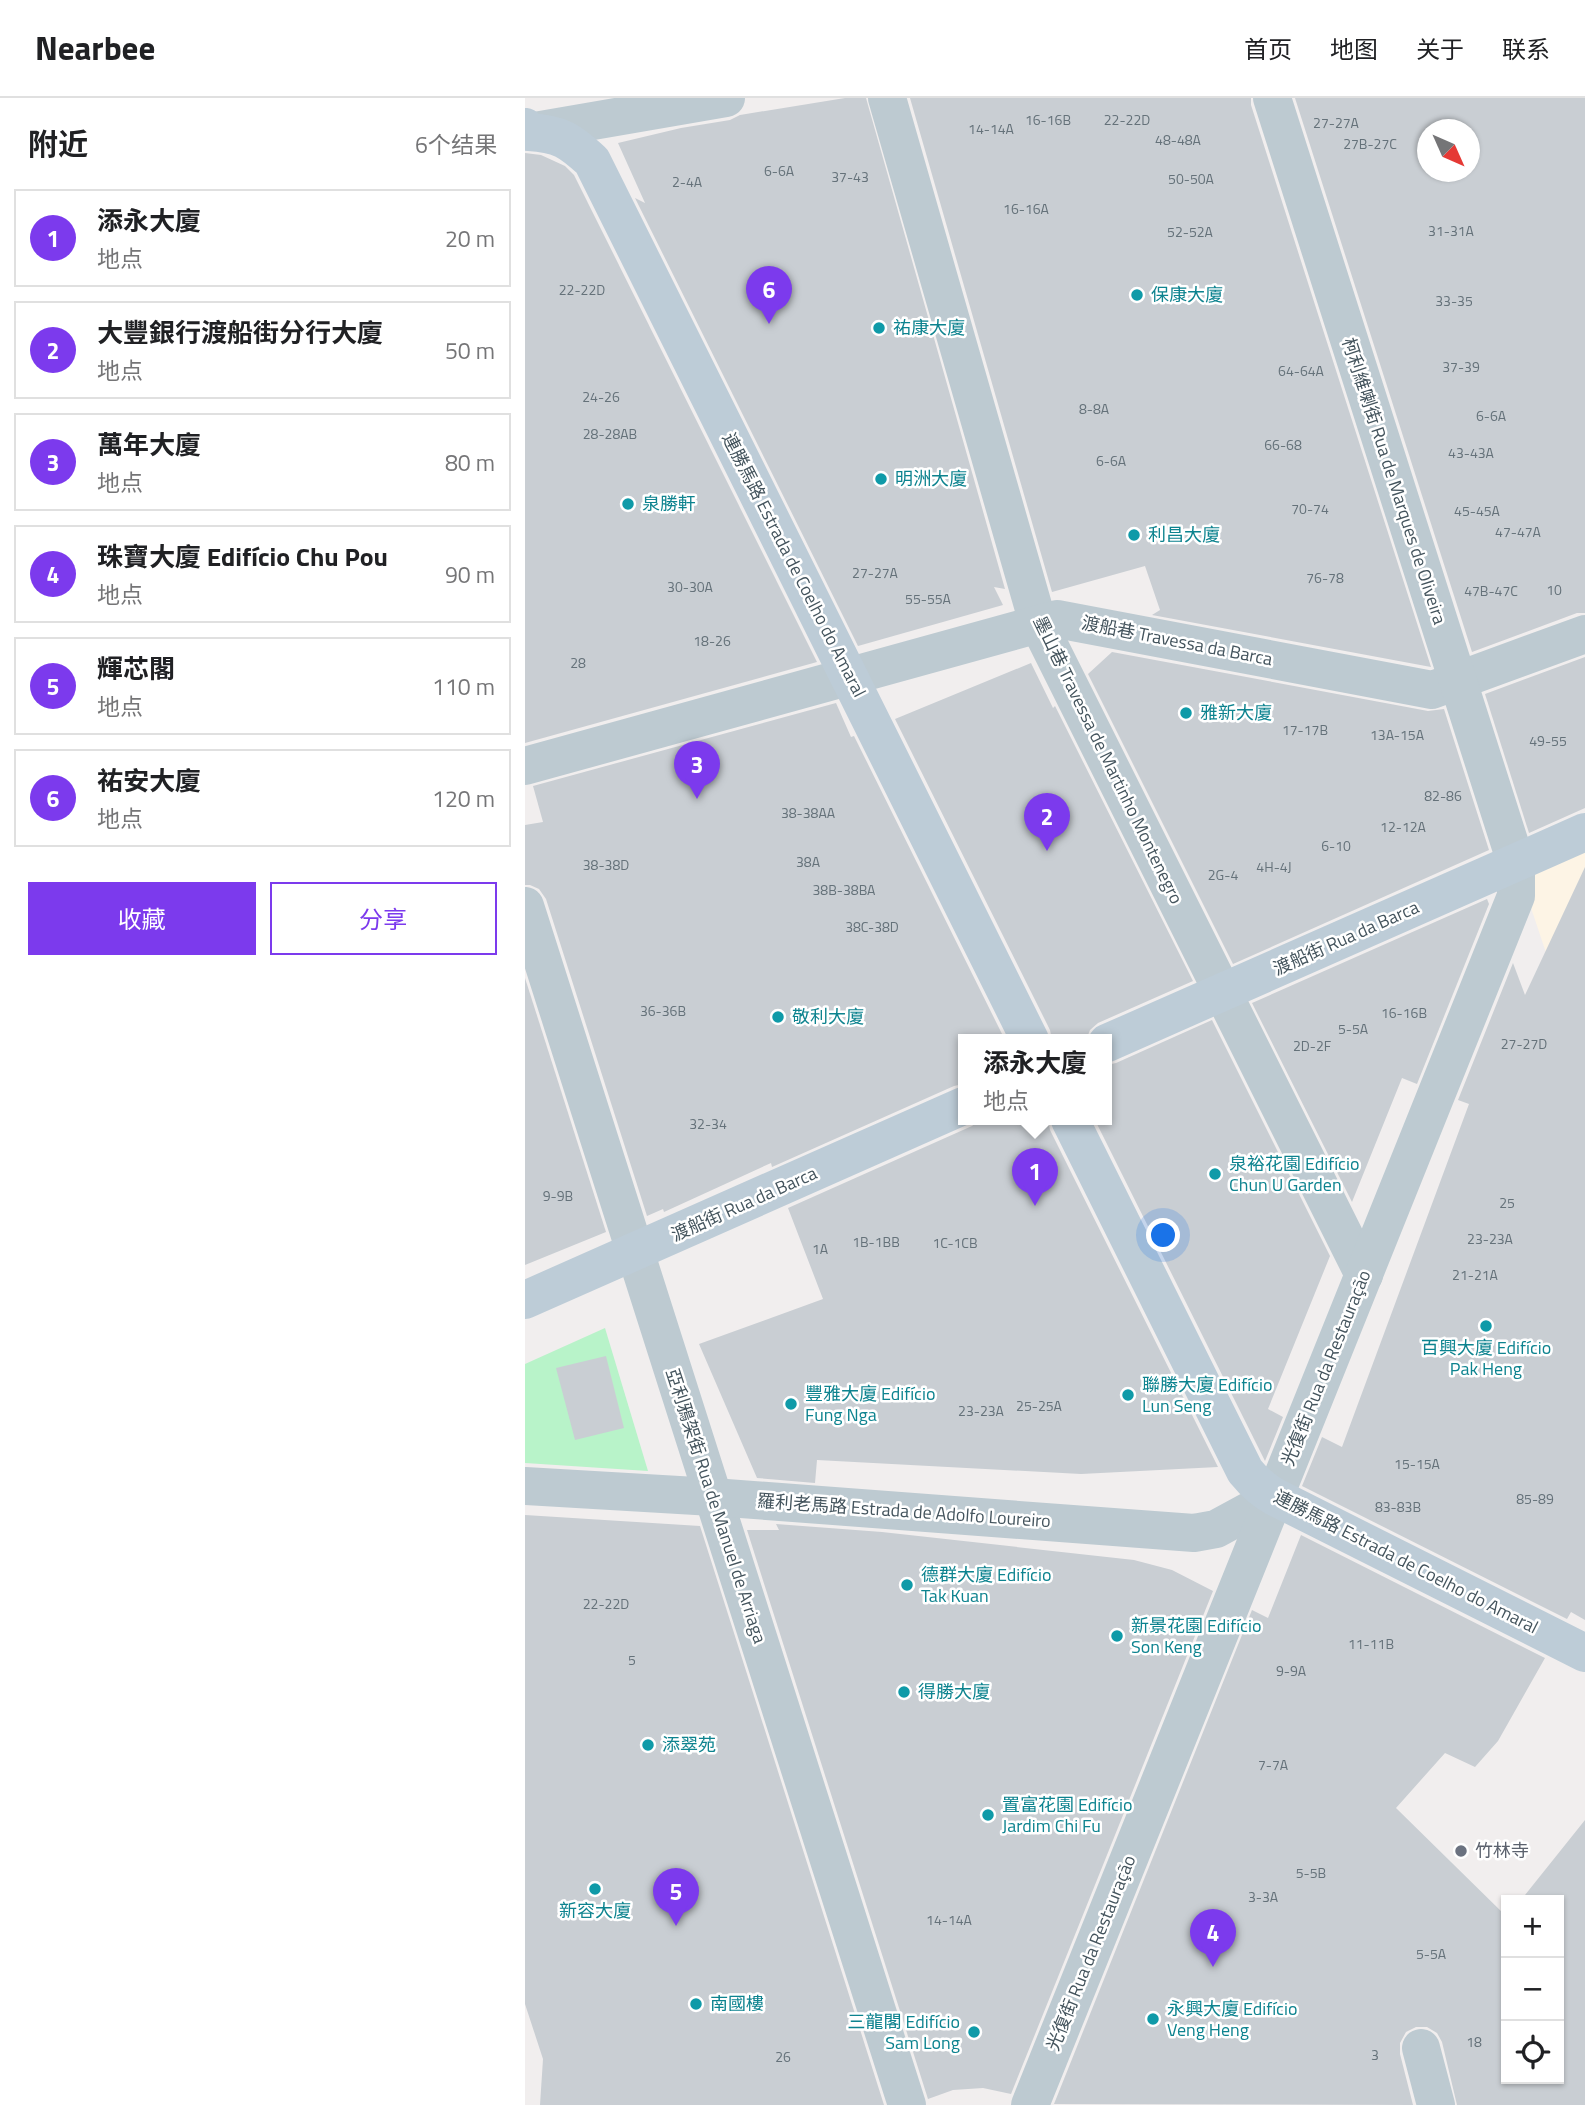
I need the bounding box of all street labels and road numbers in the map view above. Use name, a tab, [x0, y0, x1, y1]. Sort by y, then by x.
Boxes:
street label: 柯利維喇街 Rua de Marques de Oliveira	[1335, 334, 1454, 628]
street label: 連勝馬路 Estrada de Coelho do Amaral	[716, 428, 873, 702]
street label: 渡船巷 Travessa da Barca	[1079, 609, 1275, 672]
street label: 墨山巷 Travessa de Martinho Montenegro	[1027, 611, 1190, 908]
street label: 渡船街 Rua da Barca	[1269, 893, 1423, 982]
street label: 渡船街 Rua da Barca	[667, 1159, 821, 1248]
street label: 光復街 Rua da Restauração	[1274, 1266, 1377, 1470]
street label: 亞利鴉架街 Rua de Manuel de Arriaga	[659, 1365, 774, 1647]
street label: 連勝馬路 Estrada de Coelho do Amaral	[1269, 1483, 1543, 1640]
street label: 羅利老馬路 Estrada de Adolfo Loureiro	[756, 1487, 1052, 1534]
street label: 光復街 Rua da Restauração	[1039, 1851, 1142, 2055]

